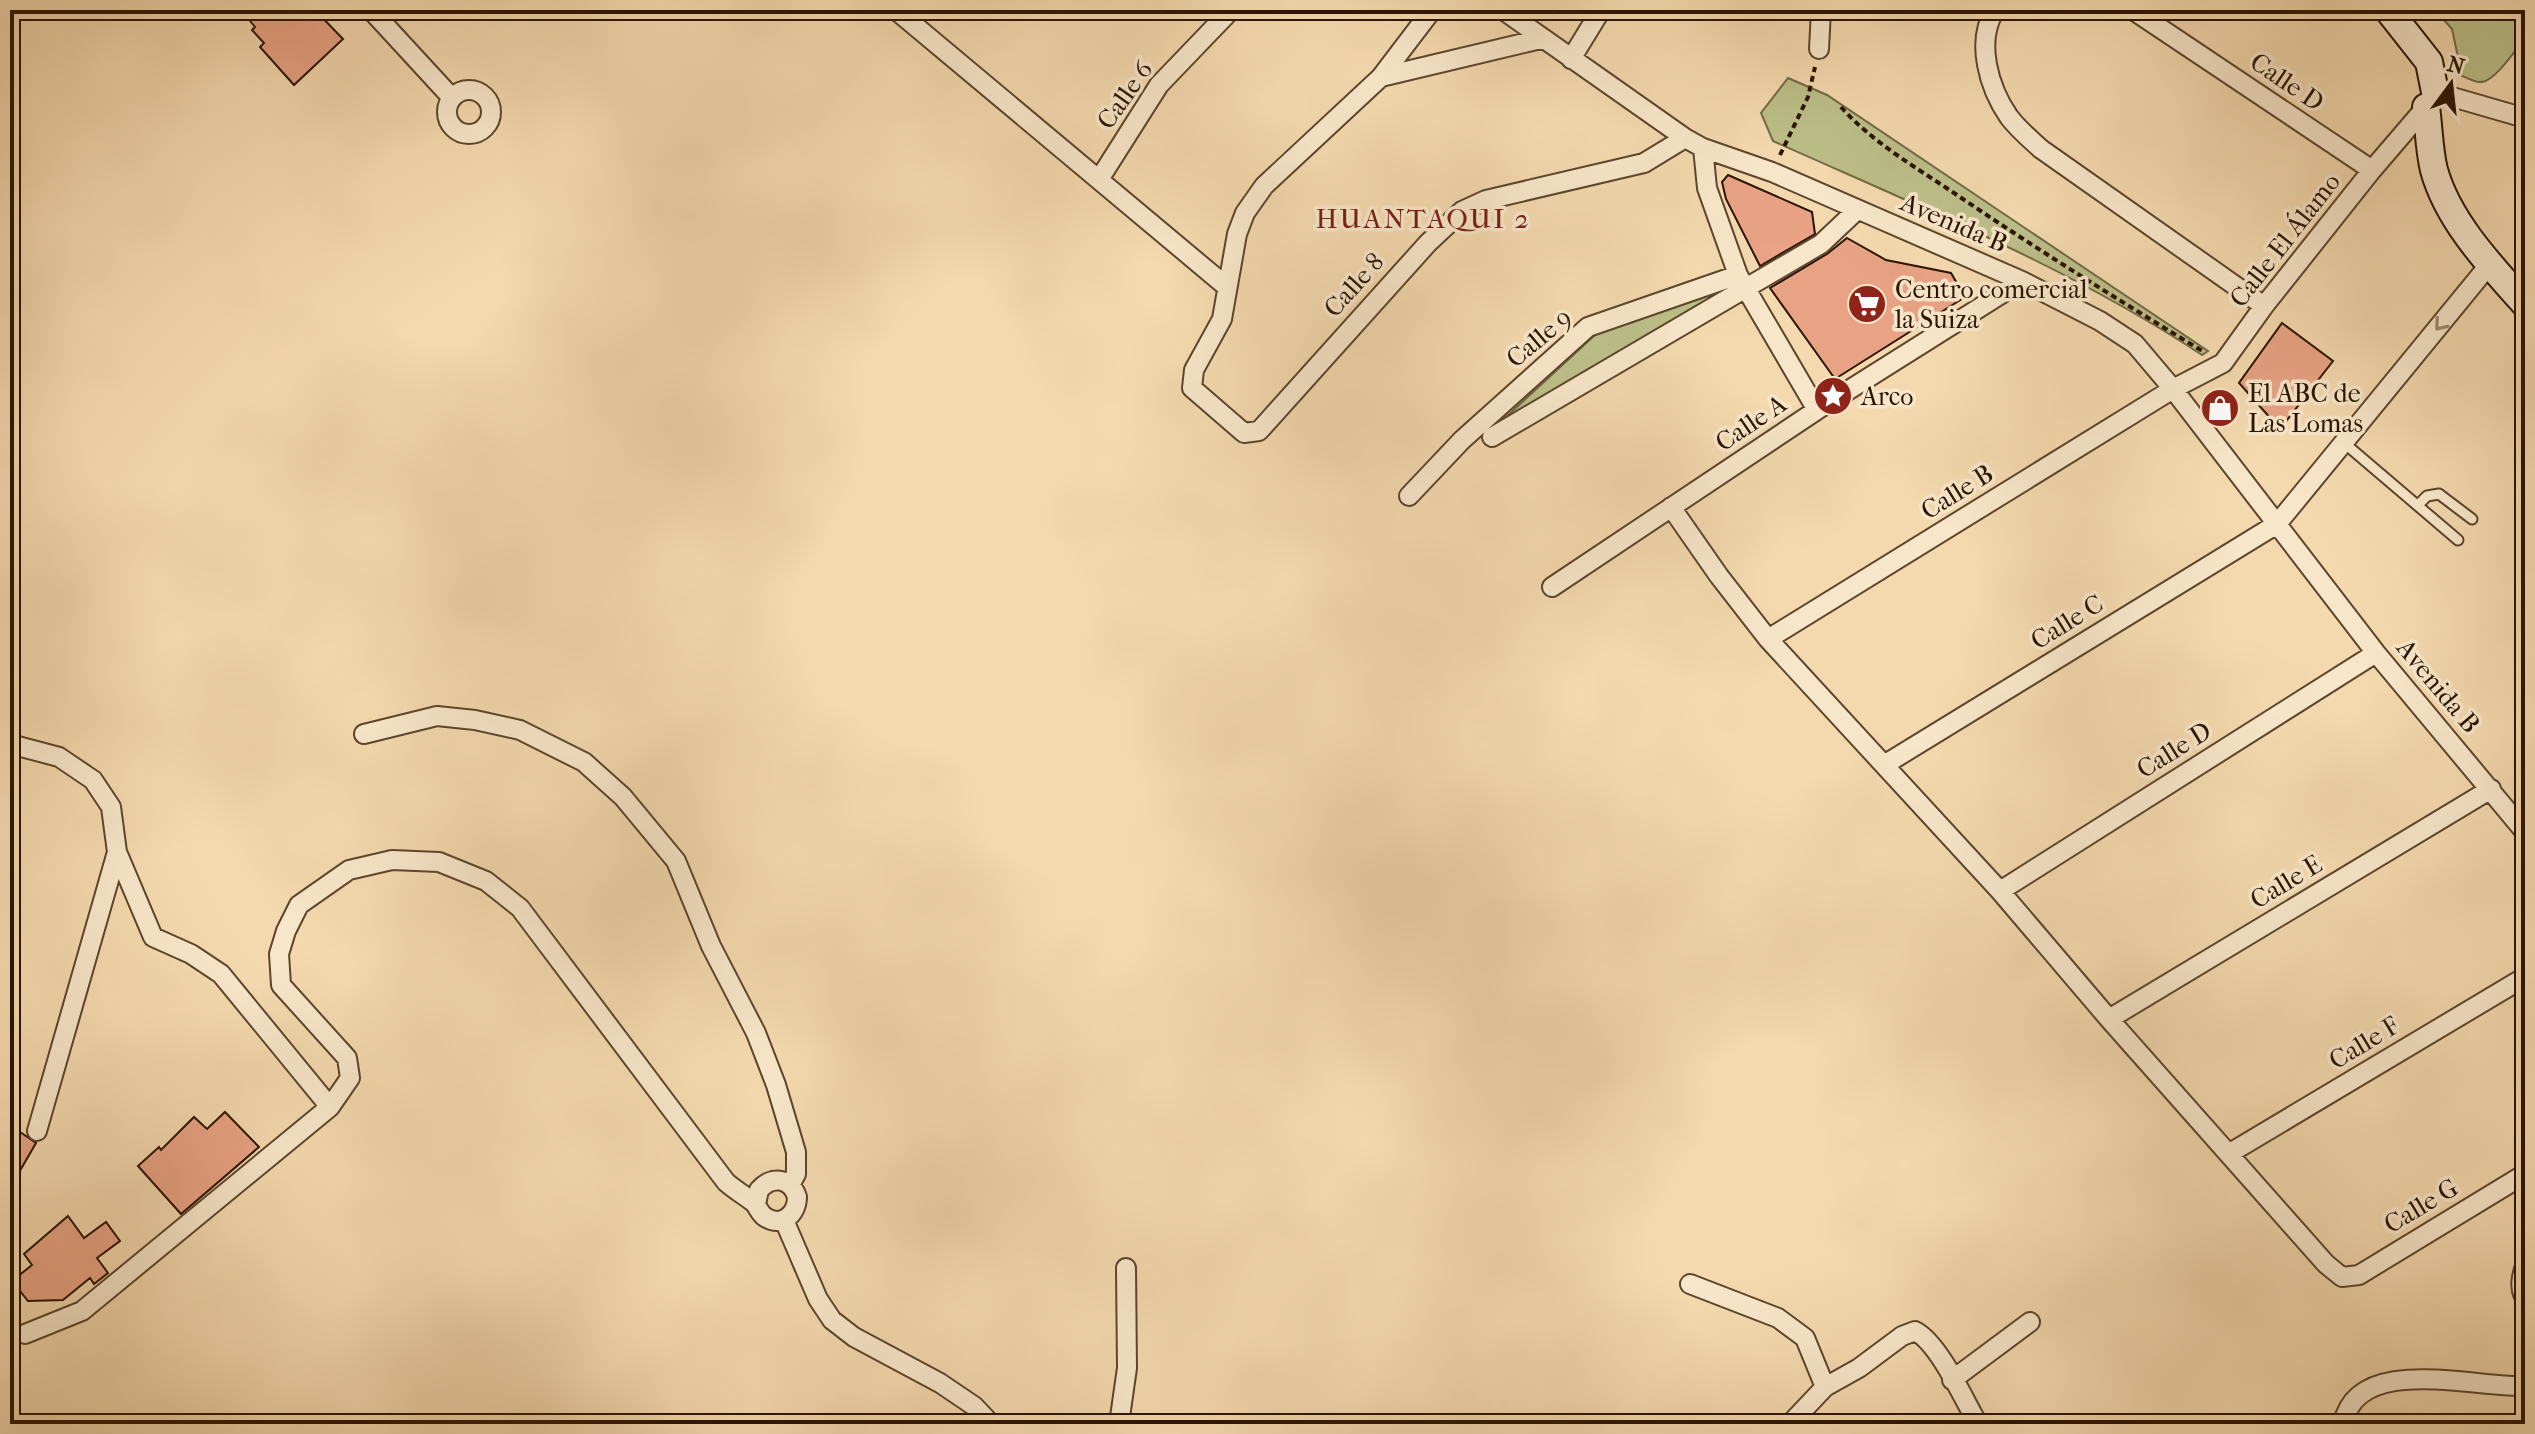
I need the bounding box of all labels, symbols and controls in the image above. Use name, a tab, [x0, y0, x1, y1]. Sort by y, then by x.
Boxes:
north arrow	[2411, 44, 2491, 124]
street label: Calle D	[2244, 46, 2330, 118]
text: N	[2444, 51, 2468, 80]
street label: Calle 6	[1090, 54, 1160, 135]
street label: Calle El Álamo	[2222, 166, 2347, 313]
street label: Avenida B	[1895, 186, 2012, 259]
district label: HUANTAQUI 2	[1315, 202, 1531, 235]
street label: Calle 8	[1317, 247, 1391, 323]
place label: Centro comercial la Suiza	[1894, 274, 2087, 335]
supermarket icon: Centro comercial la Suiza	[1846, 283, 1888, 325]
street label: Calle 9	[1500, 302, 1578, 374]
one-way arrow	[2435, 316, 2450, 330]
place icon: Arco	[1812, 375, 1854, 417]
place label: El ABC de Las Lomas	[2248, 378, 2363, 439]
place label: Arco	[1860, 381, 1913, 412]
street label: Calle A	[1710, 387, 1793, 458]
shop icon: El ABC de Las Lomas	[2199, 387, 2241, 429]
street label: Calle B	[1915, 458, 1999, 526]
street label: Calle C	[2025, 588, 2109, 656]
street label: Avenida B	[2389, 632, 2486, 739]
street label: Calle D	[2131, 715, 2217, 785]
street label: Calle E	[2245, 849, 2328, 915]
street label: Calle F	[2323, 1010, 2405, 1076]
street label: Calle G	[2378, 1172, 2464, 1240]

